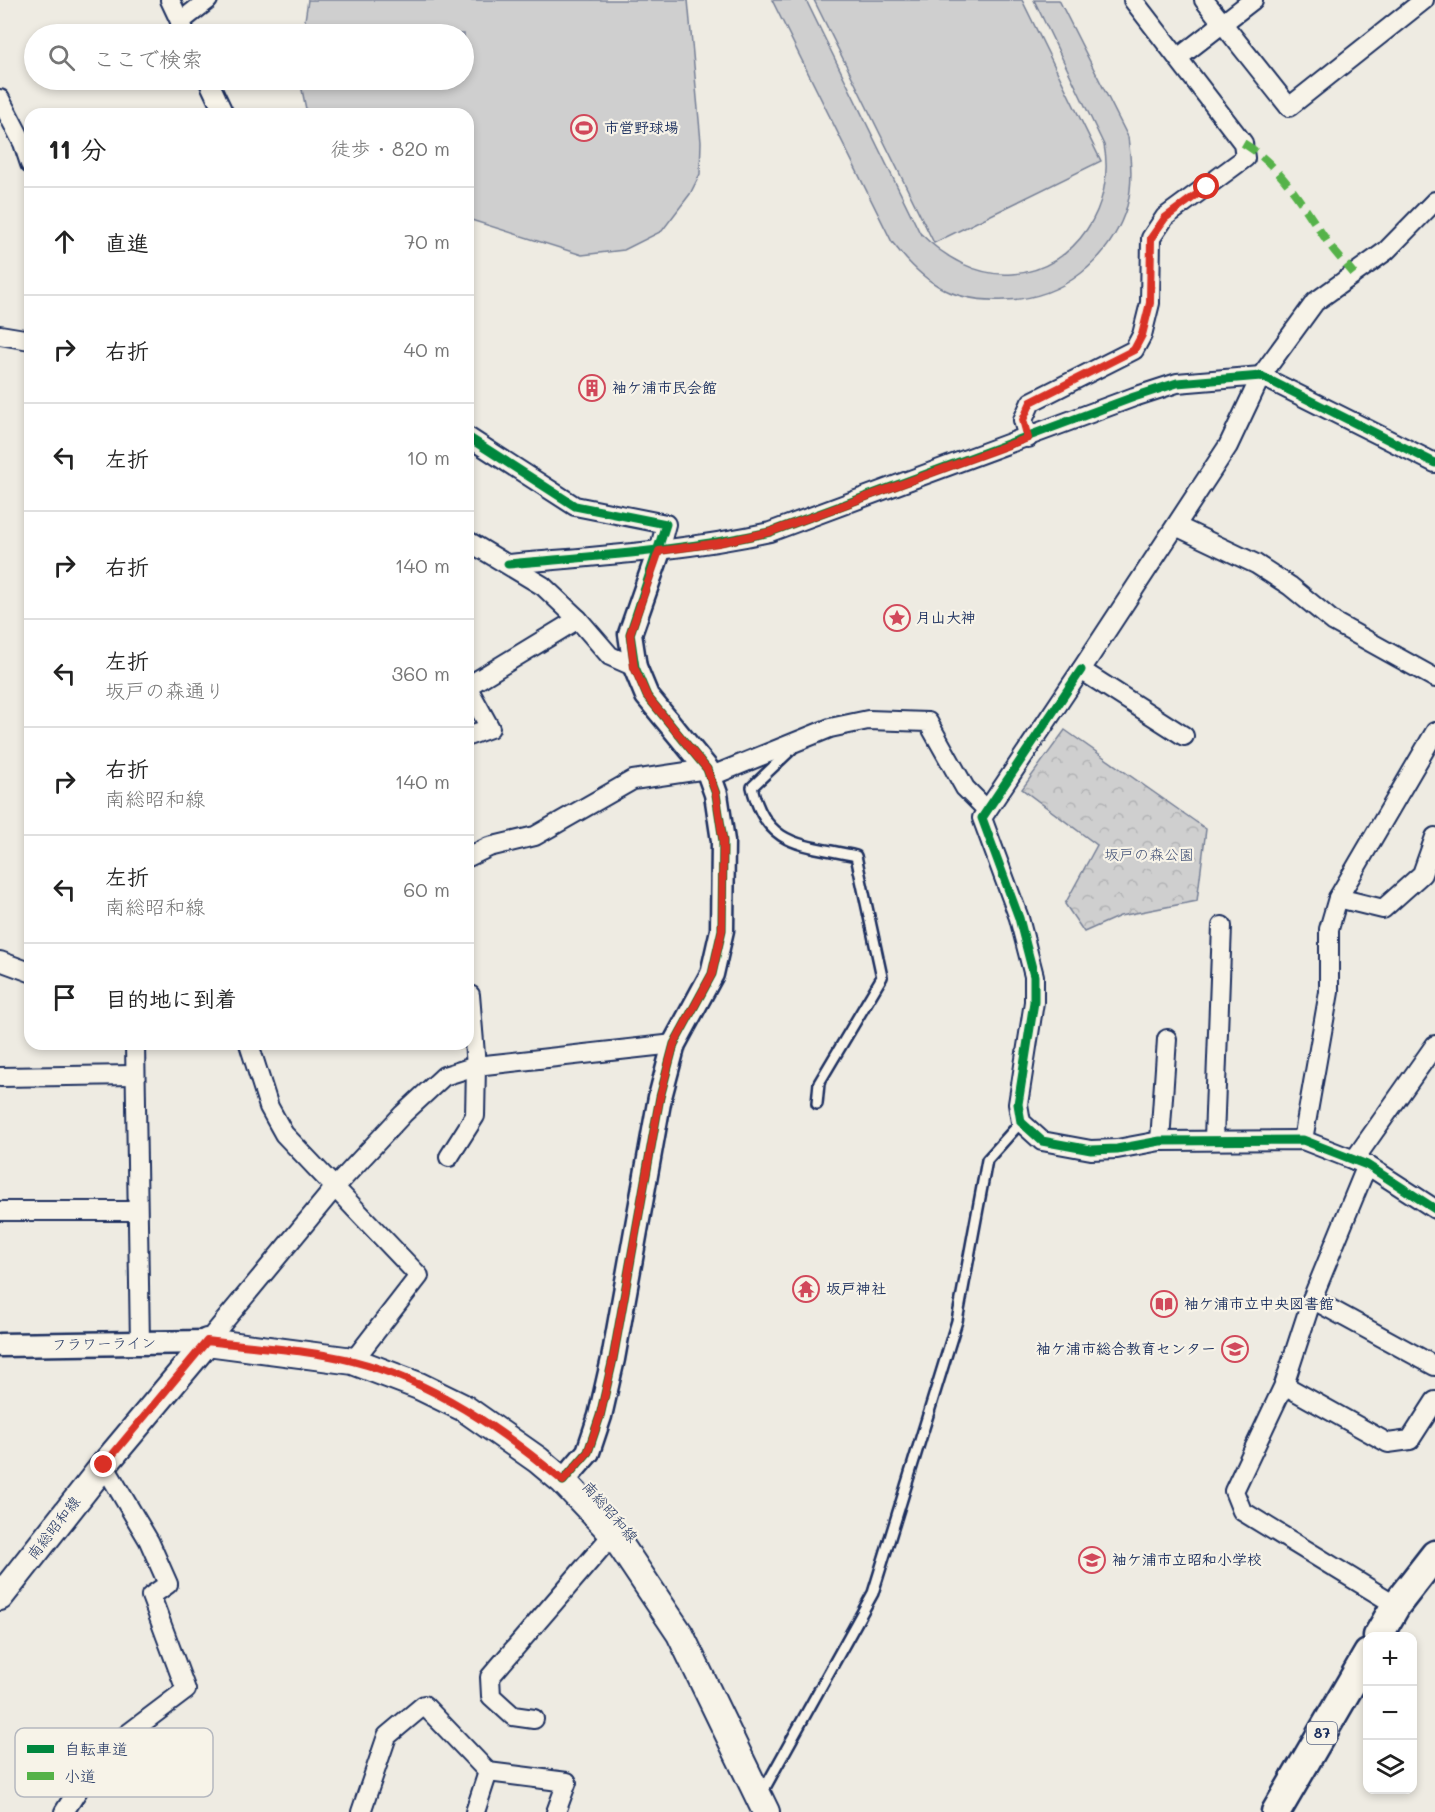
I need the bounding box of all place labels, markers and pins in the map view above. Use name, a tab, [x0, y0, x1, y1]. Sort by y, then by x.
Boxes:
sports icon: 市営野球場	[569, 113, 599, 143]
place label: 市営野球場	[604, 117, 679, 137]
building icon: 袖ケ浦市民会館	[577, 373, 607, 403]
place label: 袖ケ浦市民会館	[612, 377, 717, 397]
place icon: 月山大神	[882, 603, 912, 633]
place label: 月山大神	[916, 607, 976, 627]
temple icon: 坂戸神社	[791, 1274, 821, 1304]
place label: 坂戸神社	[826, 1278, 886, 1298]
library icon: 袖ケ浦市立中央図書館	[1149, 1289, 1179, 1319]
place label: 袖ケ浦市立中央図書館	[1184, 1293, 1334, 1313]
school or university icon: 袖ケ浦市総合教育センター	[1220, 1334, 1250, 1364]
place label: 袖ケ浦市総合教育センター	[1036, 1338, 1216, 1358]
school or university icon: 袖ケ浦市立昭和小学校	[1077, 1545, 1107, 1575]
place label: 袖ケ浦市立昭和小学校	[1112, 1549, 1262, 1569]

